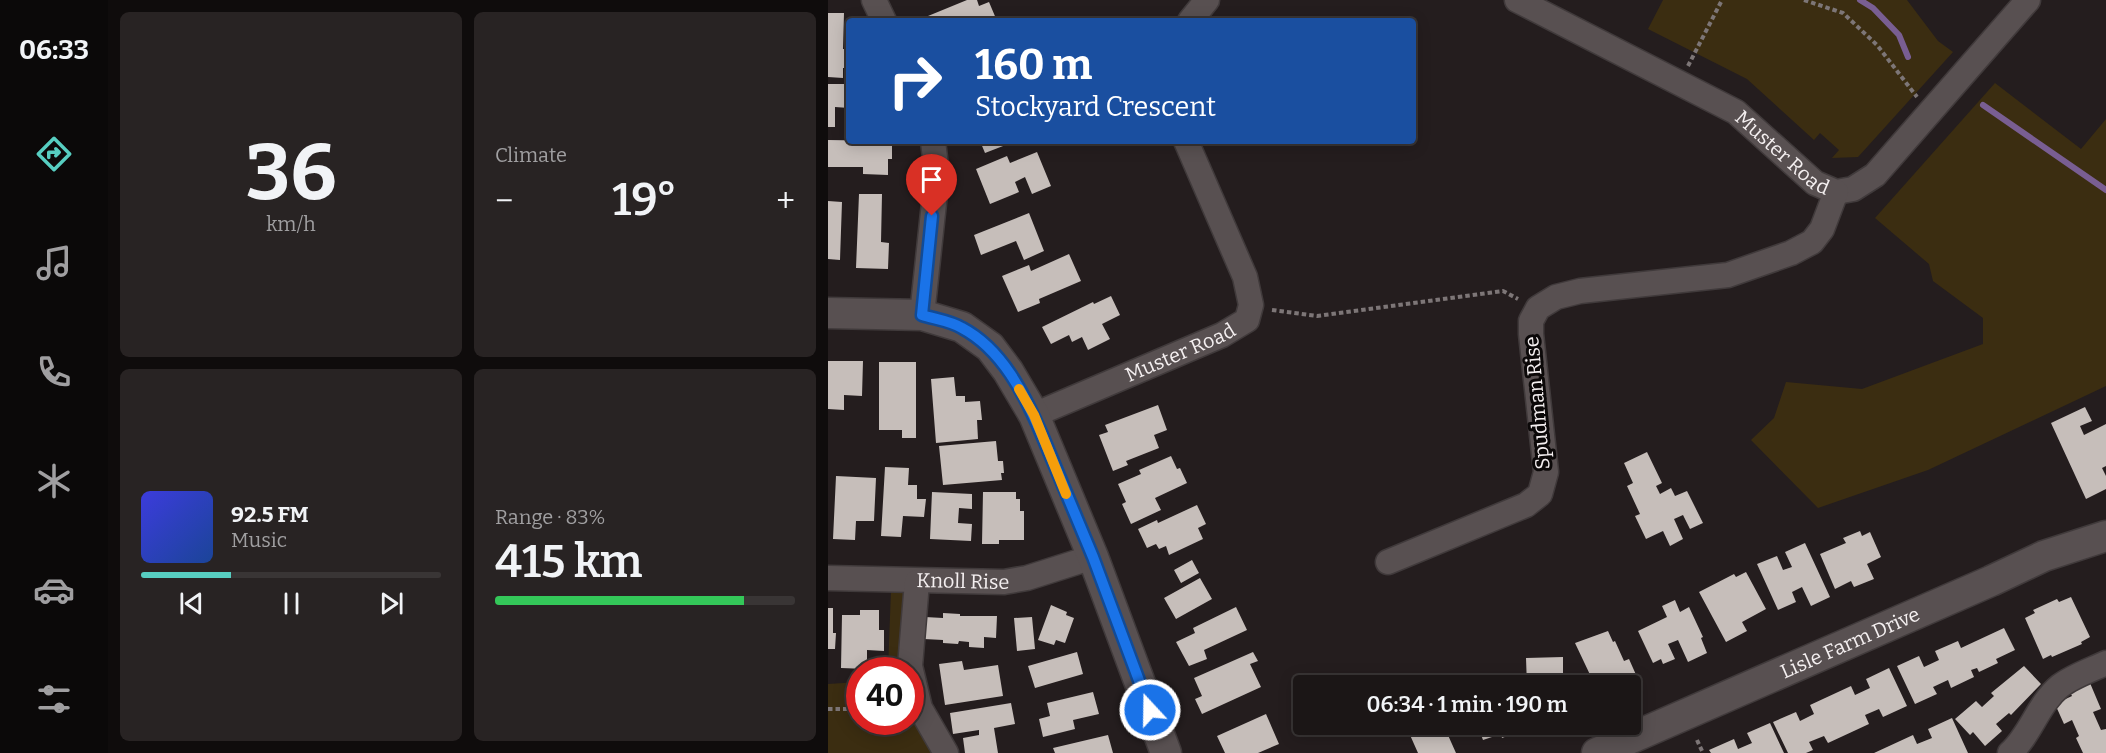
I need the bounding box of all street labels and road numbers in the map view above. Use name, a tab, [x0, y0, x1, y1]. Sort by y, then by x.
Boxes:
street label: Muster Road	[1730, 105, 1833, 200]
street label: Muster Road	[1121, 318, 1240, 387]
street label: Spudman Rise	[1519, 335, 1555, 471]
street label: Knoll Rise	[916, 568, 1010, 594]
street label: Lisle Farm Drive	[1777, 602, 1923, 683]

